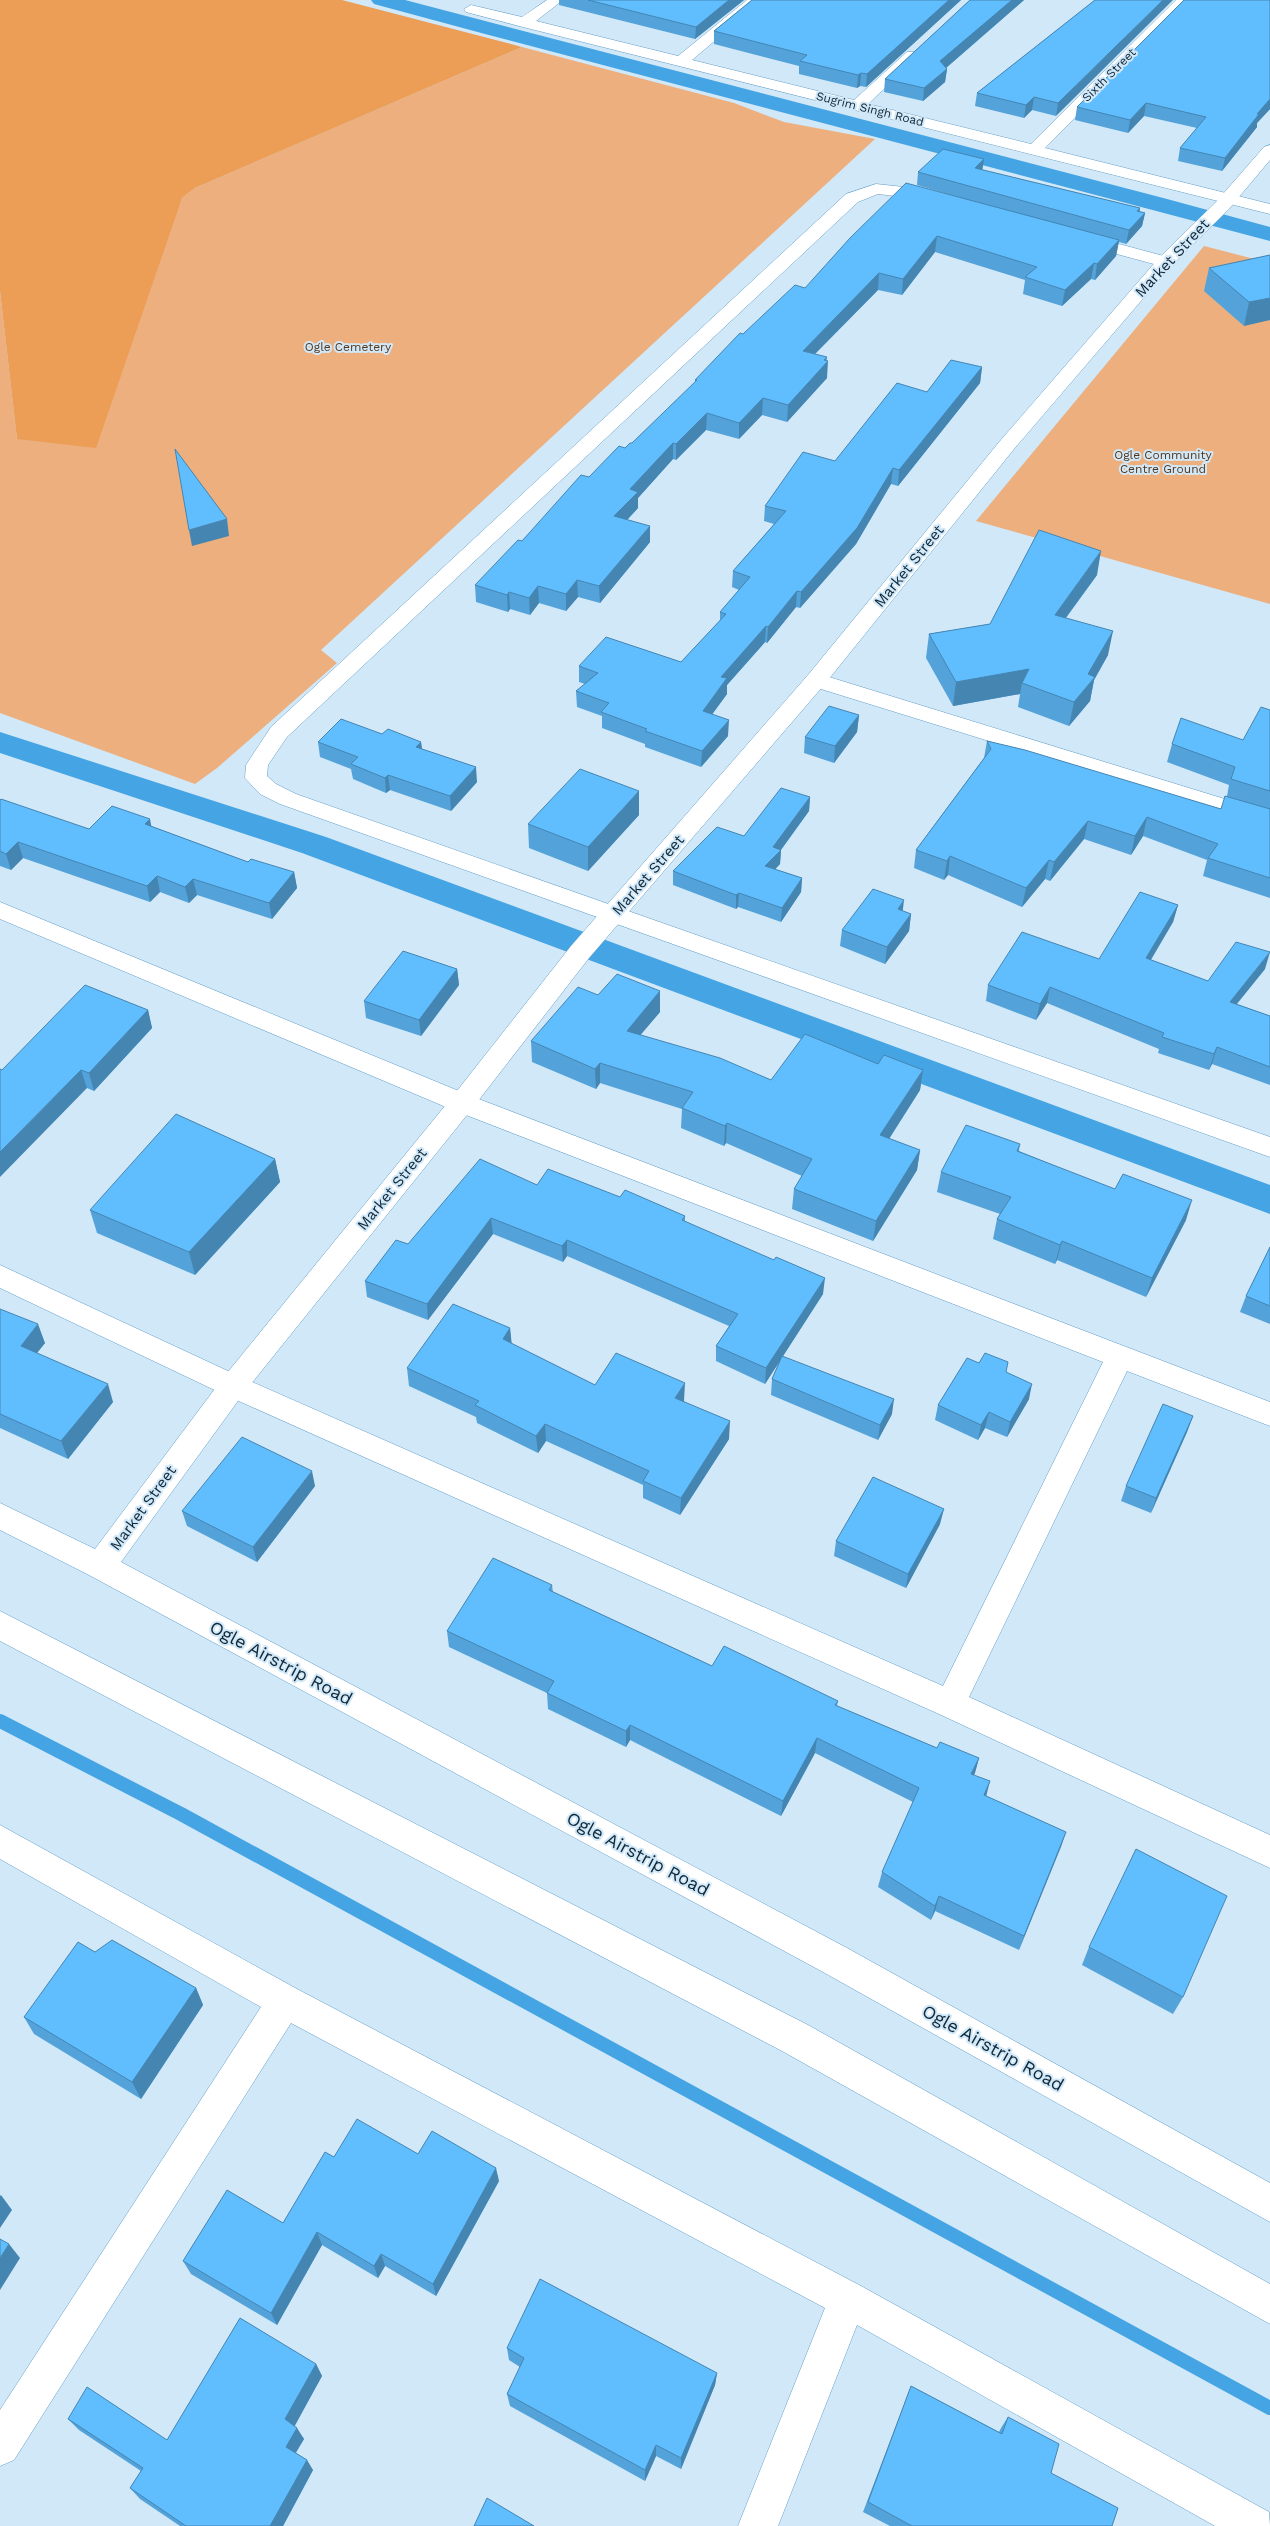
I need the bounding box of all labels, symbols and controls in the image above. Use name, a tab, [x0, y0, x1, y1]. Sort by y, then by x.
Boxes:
street label: Sixth Street	[1079, 45, 1139, 105]
street label: Sugrim Singh Road	[815, 89, 925, 129]
street label: Market Street	[1131, 215, 1213, 301]
park label: Ogle Cemetery	[305, 340, 392, 354]
park label: Ogle Community Centre Ground	[1114, 448, 1213, 476]
street label: Market Street	[870, 521, 948, 611]
street label: Market Street	[608, 831, 688, 919]
street label: Market Street	[353, 1144, 431, 1234]
street label: Market Street	[106, 1461, 180, 1554]
street label: Ogle Airstrip Road	[206, 1616, 356, 1709]
street label: Ogle Airstrip Road	[563, 1807, 713, 1900]
street label: Ogle Airstrip Road	[919, 2000, 1068, 2095]

